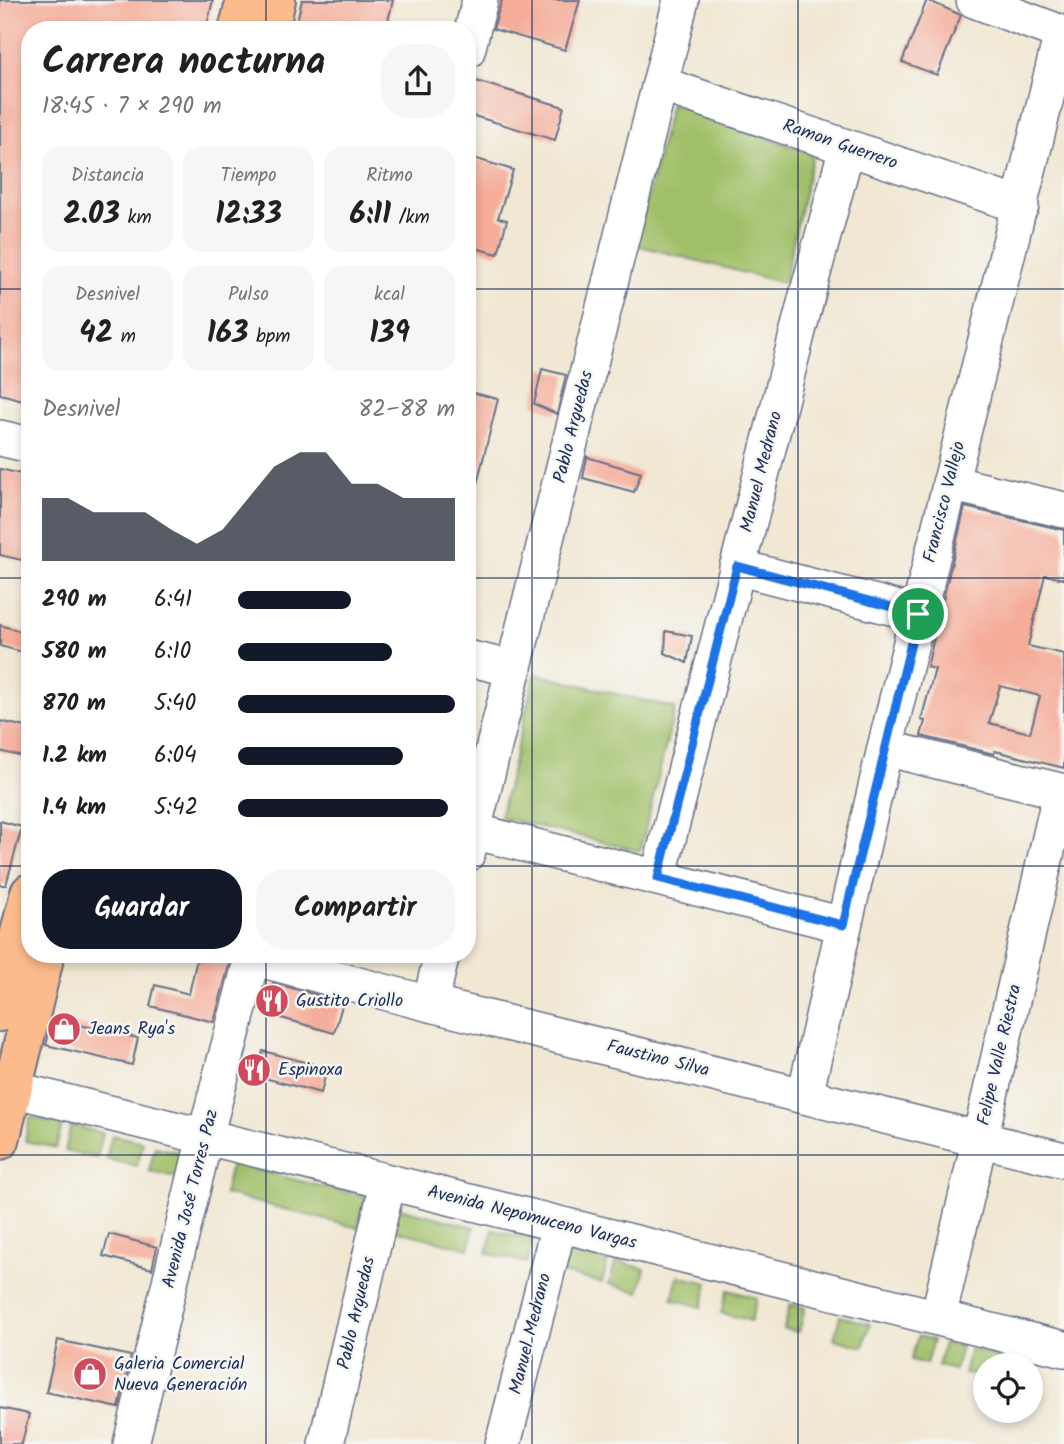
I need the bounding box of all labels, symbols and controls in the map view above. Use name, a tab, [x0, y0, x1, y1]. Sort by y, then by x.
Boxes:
text: Carrera nocturna	[42, 33, 325, 93]
button: share	[381, 44, 455, 118]
text: 18:45 · 7 × 290 m	[42, 89, 222, 125]
street label: Ramon Guerrero	[778, 112, 902, 178]
text: Distancia	[71, 161, 144, 191]
text: Tiempo	[220, 161, 277, 191]
text: Ritmo	[366, 161, 413, 191]
text: 2.03	[63, 191, 120, 239]
text: 12:33	[215, 191, 282, 239]
text: 6:11	[349, 191, 391, 239]
text: km	[120, 203, 152, 233]
text: /km	[391, 203, 430, 233]
text: Desnivel	[75, 280, 140, 310]
text: Pulso	[228, 280, 269, 310]
text: kcal	[374, 280, 405, 310]
text: 42	[79, 310, 113, 358]
text: 163	[207, 310, 248, 358]
text: 139	[369, 310, 410, 358]
text: m	[113, 322, 136, 352]
text: bpm	[248, 322, 290, 352]
street label: Pablo Arguedas	[546, 367, 602, 486]
text: Desnivel	[42, 392, 120, 428]
text: 82–88 m	[359, 392, 455, 428]
street label: Manuel Medrano	[733, 408, 791, 536]
street label: Francisco Vallejo	[916, 438, 974, 566]
text: 290 m	[42, 582, 107, 618]
text: 6:41	[154, 582, 192, 618]
pin	[888, 584, 948, 644]
icon: arrive	[899, 595, 937, 633]
text: 580 m	[42, 634, 107, 670]
text: 6:10	[154, 634, 191, 670]
text: 870 m	[42, 686, 106, 722]
text: 5:40	[154, 686, 196, 722]
text: 1.2 km	[42, 738, 107, 774]
text: 6:04	[154, 738, 197, 774]
text: 1.4 km	[42, 790, 106, 826]
text: 5:42	[154, 790, 198, 826]
button: Guardar	[42, 869, 242, 949]
button: Compartir	[256, 869, 455, 949]
street label: Felipe Valle Riestra	[970, 981, 1030, 1129]
restaurant icon: Gustito Criollo	[253, 982, 291, 1020]
place label: Gustito Criollo	[296, 987, 403, 1016]
shop icon: Jeans Rya's	[45, 1010, 83, 1048]
place label: Jeans Rya's	[88, 1015, 175, 1044]
street label: Faustino Silva	[604, 1032, 712, 1086]
restaurant icon: Espinoxa	[235, 1051, 273, 1089]
place label: Espinoxa	[278, 1056, 343, 1085]
street label: Avenida José Torres Paz	[155, 1106, 227, 1291]
street label: Avenida Nepomuceno Vargas	[424, 1178, 640, 1258]
street label: Pablo Arguedas	[330, 1254, 384, 1372]
street label: Manuel Medrano	[502, 1270, 560, 1398]
place label: Galeria Comercial Nueva Generación	[114, 1350, 247, 1400]
map controls	[973, 1353, 1043, 1423]
button: locate	[973, 1353, 1043, 1423]
shop icon: Galeria Comercial Nueva Generación	[71, 1355, 109, 1393]

